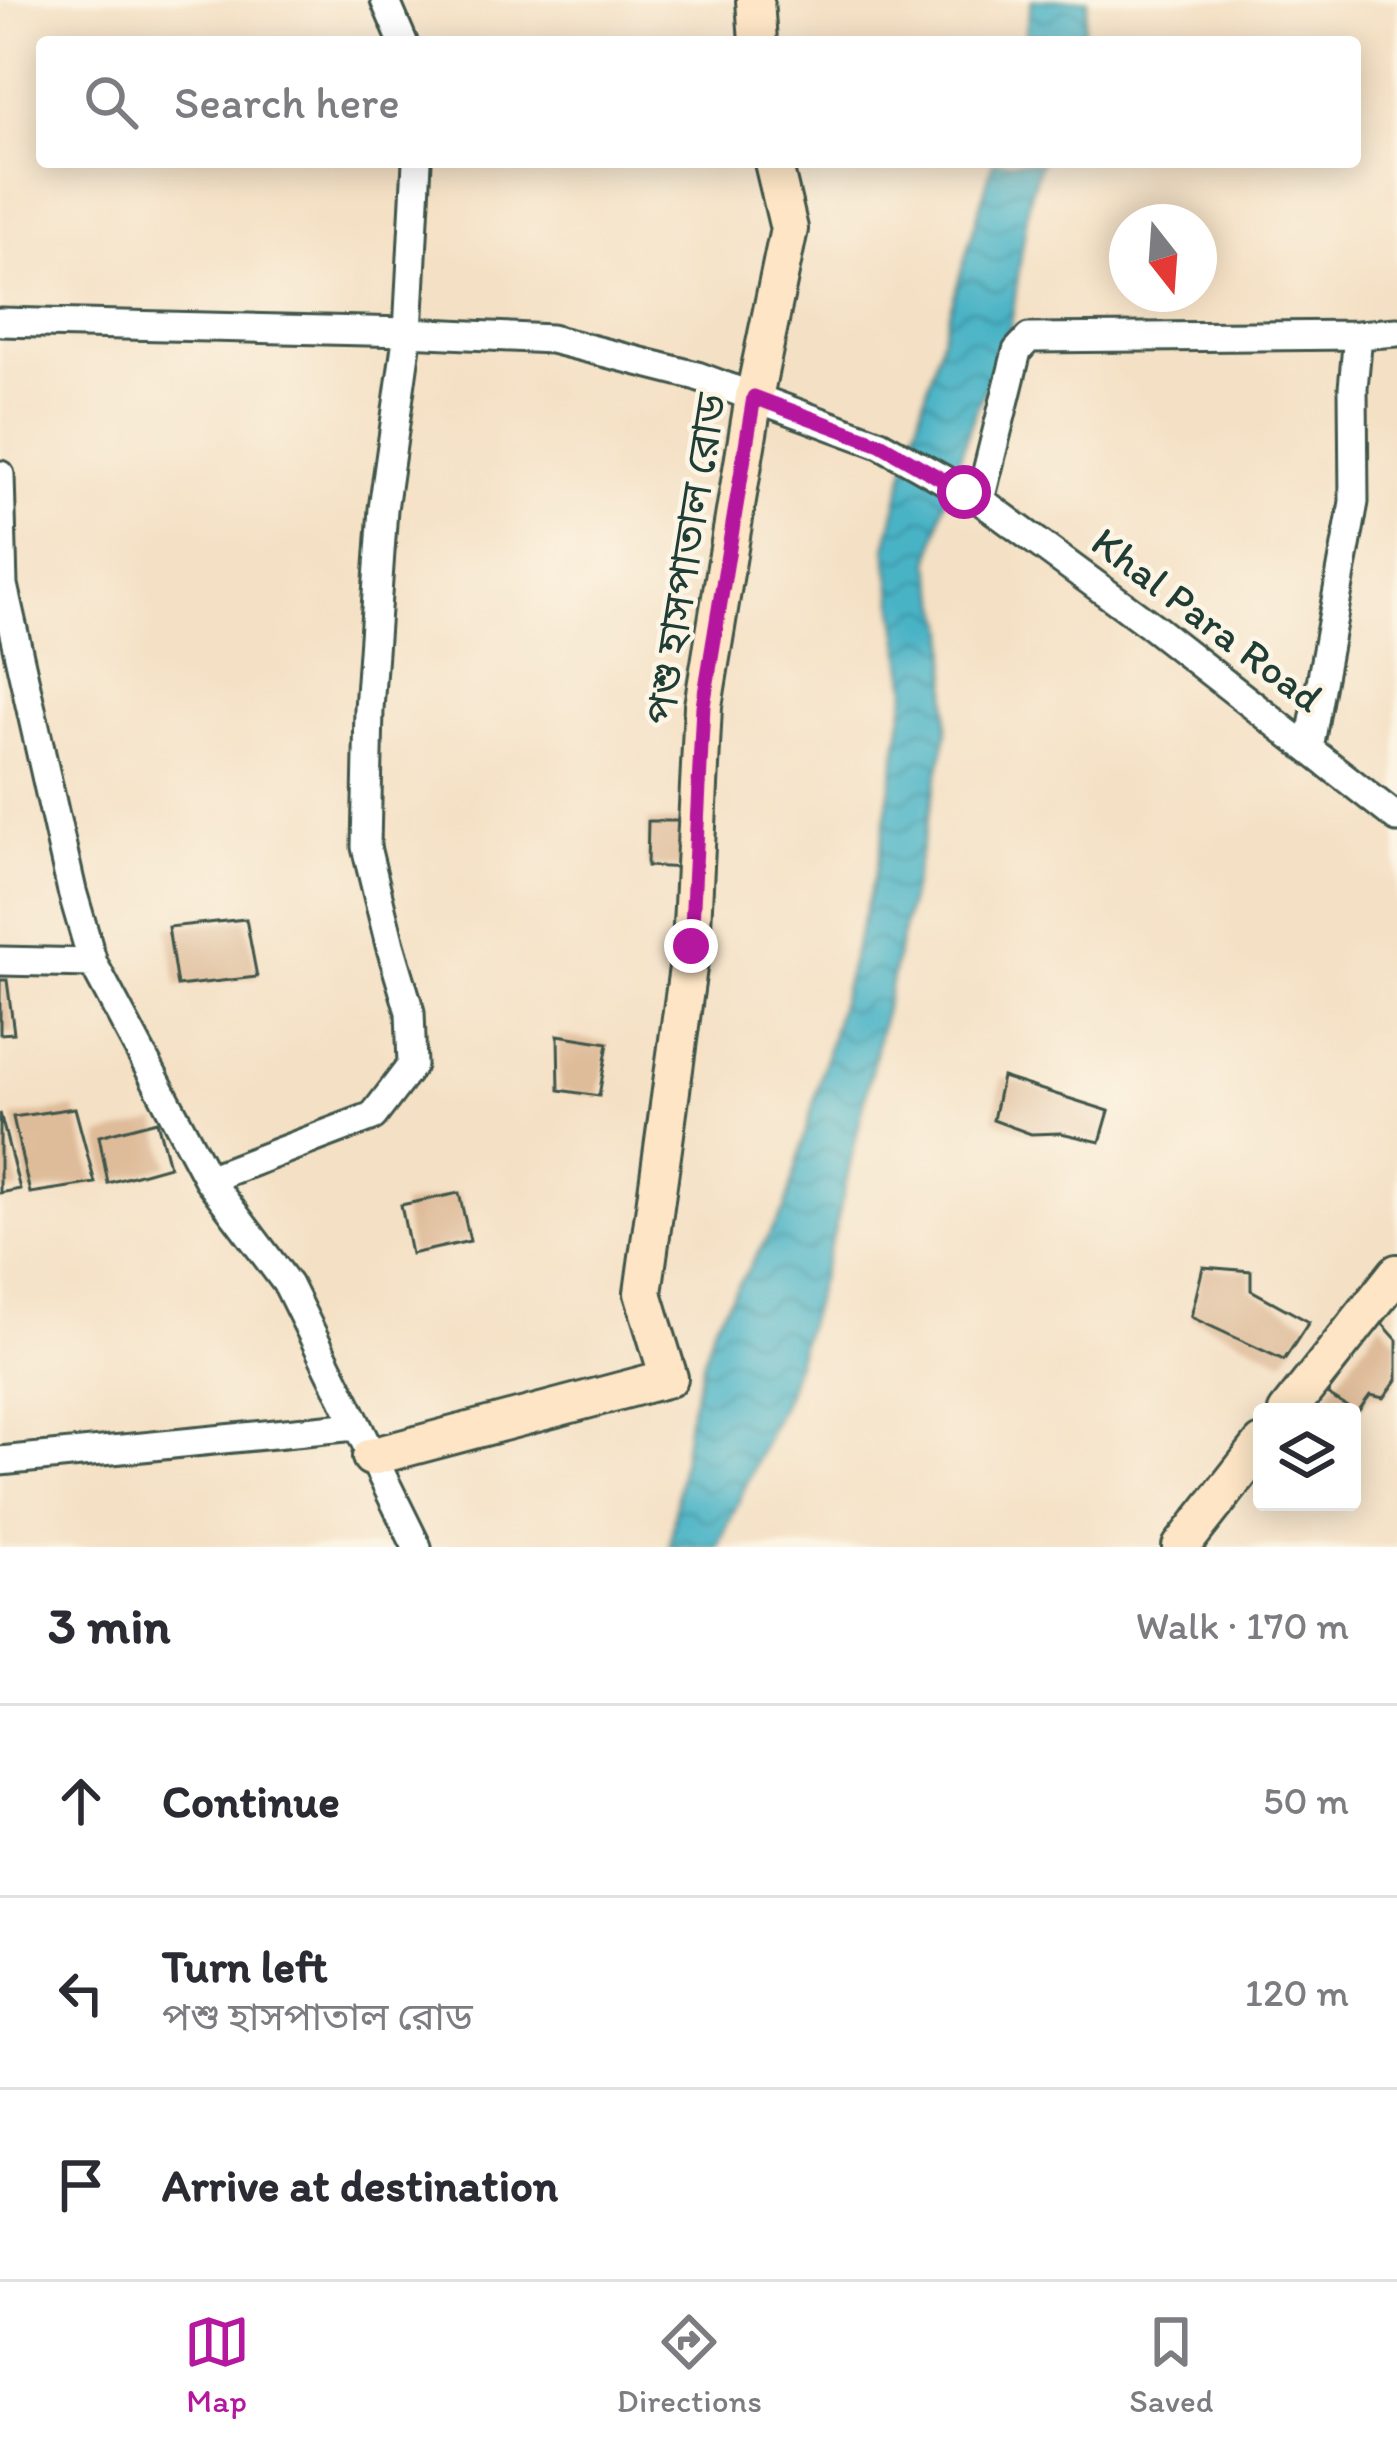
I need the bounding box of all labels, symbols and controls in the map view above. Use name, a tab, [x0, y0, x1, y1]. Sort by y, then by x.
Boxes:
search box	[36, 36, 1361, 168]
icon: search	[78, 69, 144, 135]
text: Search here	[174, 75, 400, 129]
north arrow	[1109, 204, 1217, 312]
street label: পশু হাসপাতাল রোড	[634, 389, 737, 728]
route start	[937, 465, 991, 519]
street label: Khal Para Road	[1082, 516, 1333, 723]
route end	[664, 919, 718, 973]
map controls	[1253, 1403, 1361, 1511]
button: layers	[1253, 1403, 1361, 1511]
text: 3 min	[48, 1595, 170, 1656]
text: Walk · 170 m	[1136, 1602, 1349, 1649]
icon: ahead	[48, 1768, 114, 1834]
text: Continue	[162, 1774, 340, 1828]
text: 50 m	[1263, 1777, 1349, 1824]
text: Turn left	[162, 1939, 328, 1993]
icon: left	[48, 1960, 114, 2026]
text: 120 m	[1245, 1969, 1349, 2016]
text: পশু হাসপাতাল রোড	[162, 1993, 473, 2040]
icon: arrive	[48, 2152, 114, 2218]
text: Arrive at destination	[162, 2158, 558, 2212]
tab: Map	[184, 2309, 250, 2420]
tab: Directions	[617, 2309, 762, 2420]
tab: Saved	[1129, 2309, 1213, 2420]

